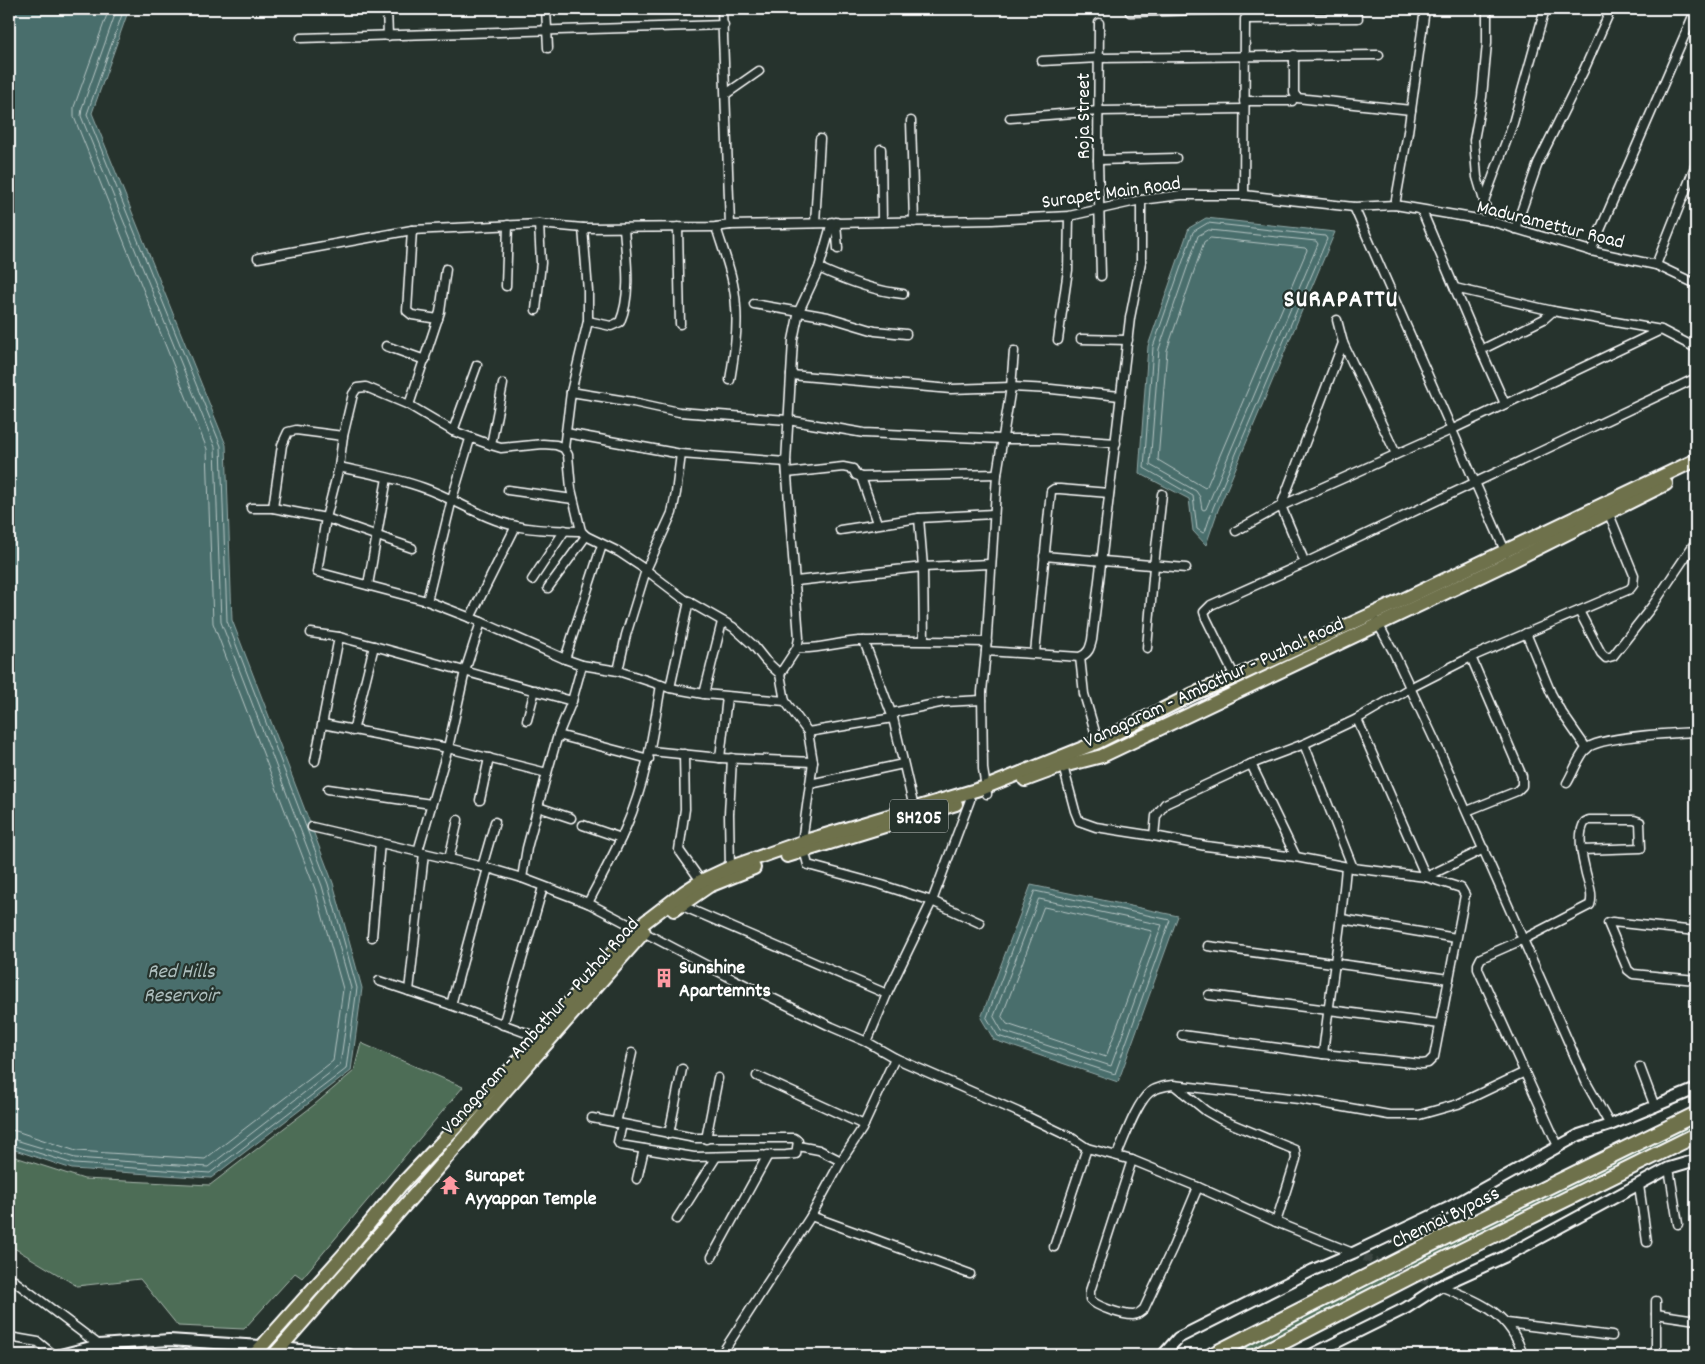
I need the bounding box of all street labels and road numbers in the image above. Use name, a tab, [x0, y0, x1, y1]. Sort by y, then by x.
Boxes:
street label: Roja Street	[1071, 73, 1099, 159]
street label: Surapet Main Road	[1040, 170, 1183, 218]
street label: Maduramettur Road	[1474, 194, 1627, 258]
street label: Vanagaram - Ambathur - Puzhal Road	[1080, 611, 1349, 756]
road number: SH205	[890, 799, 948, 832]
street label: Vanagaram - Ambathur - Puzhal Road	[436, 912, 647, 1142]
street label: Chennai Bypass	[1388, 1180, 1505, 1257]

